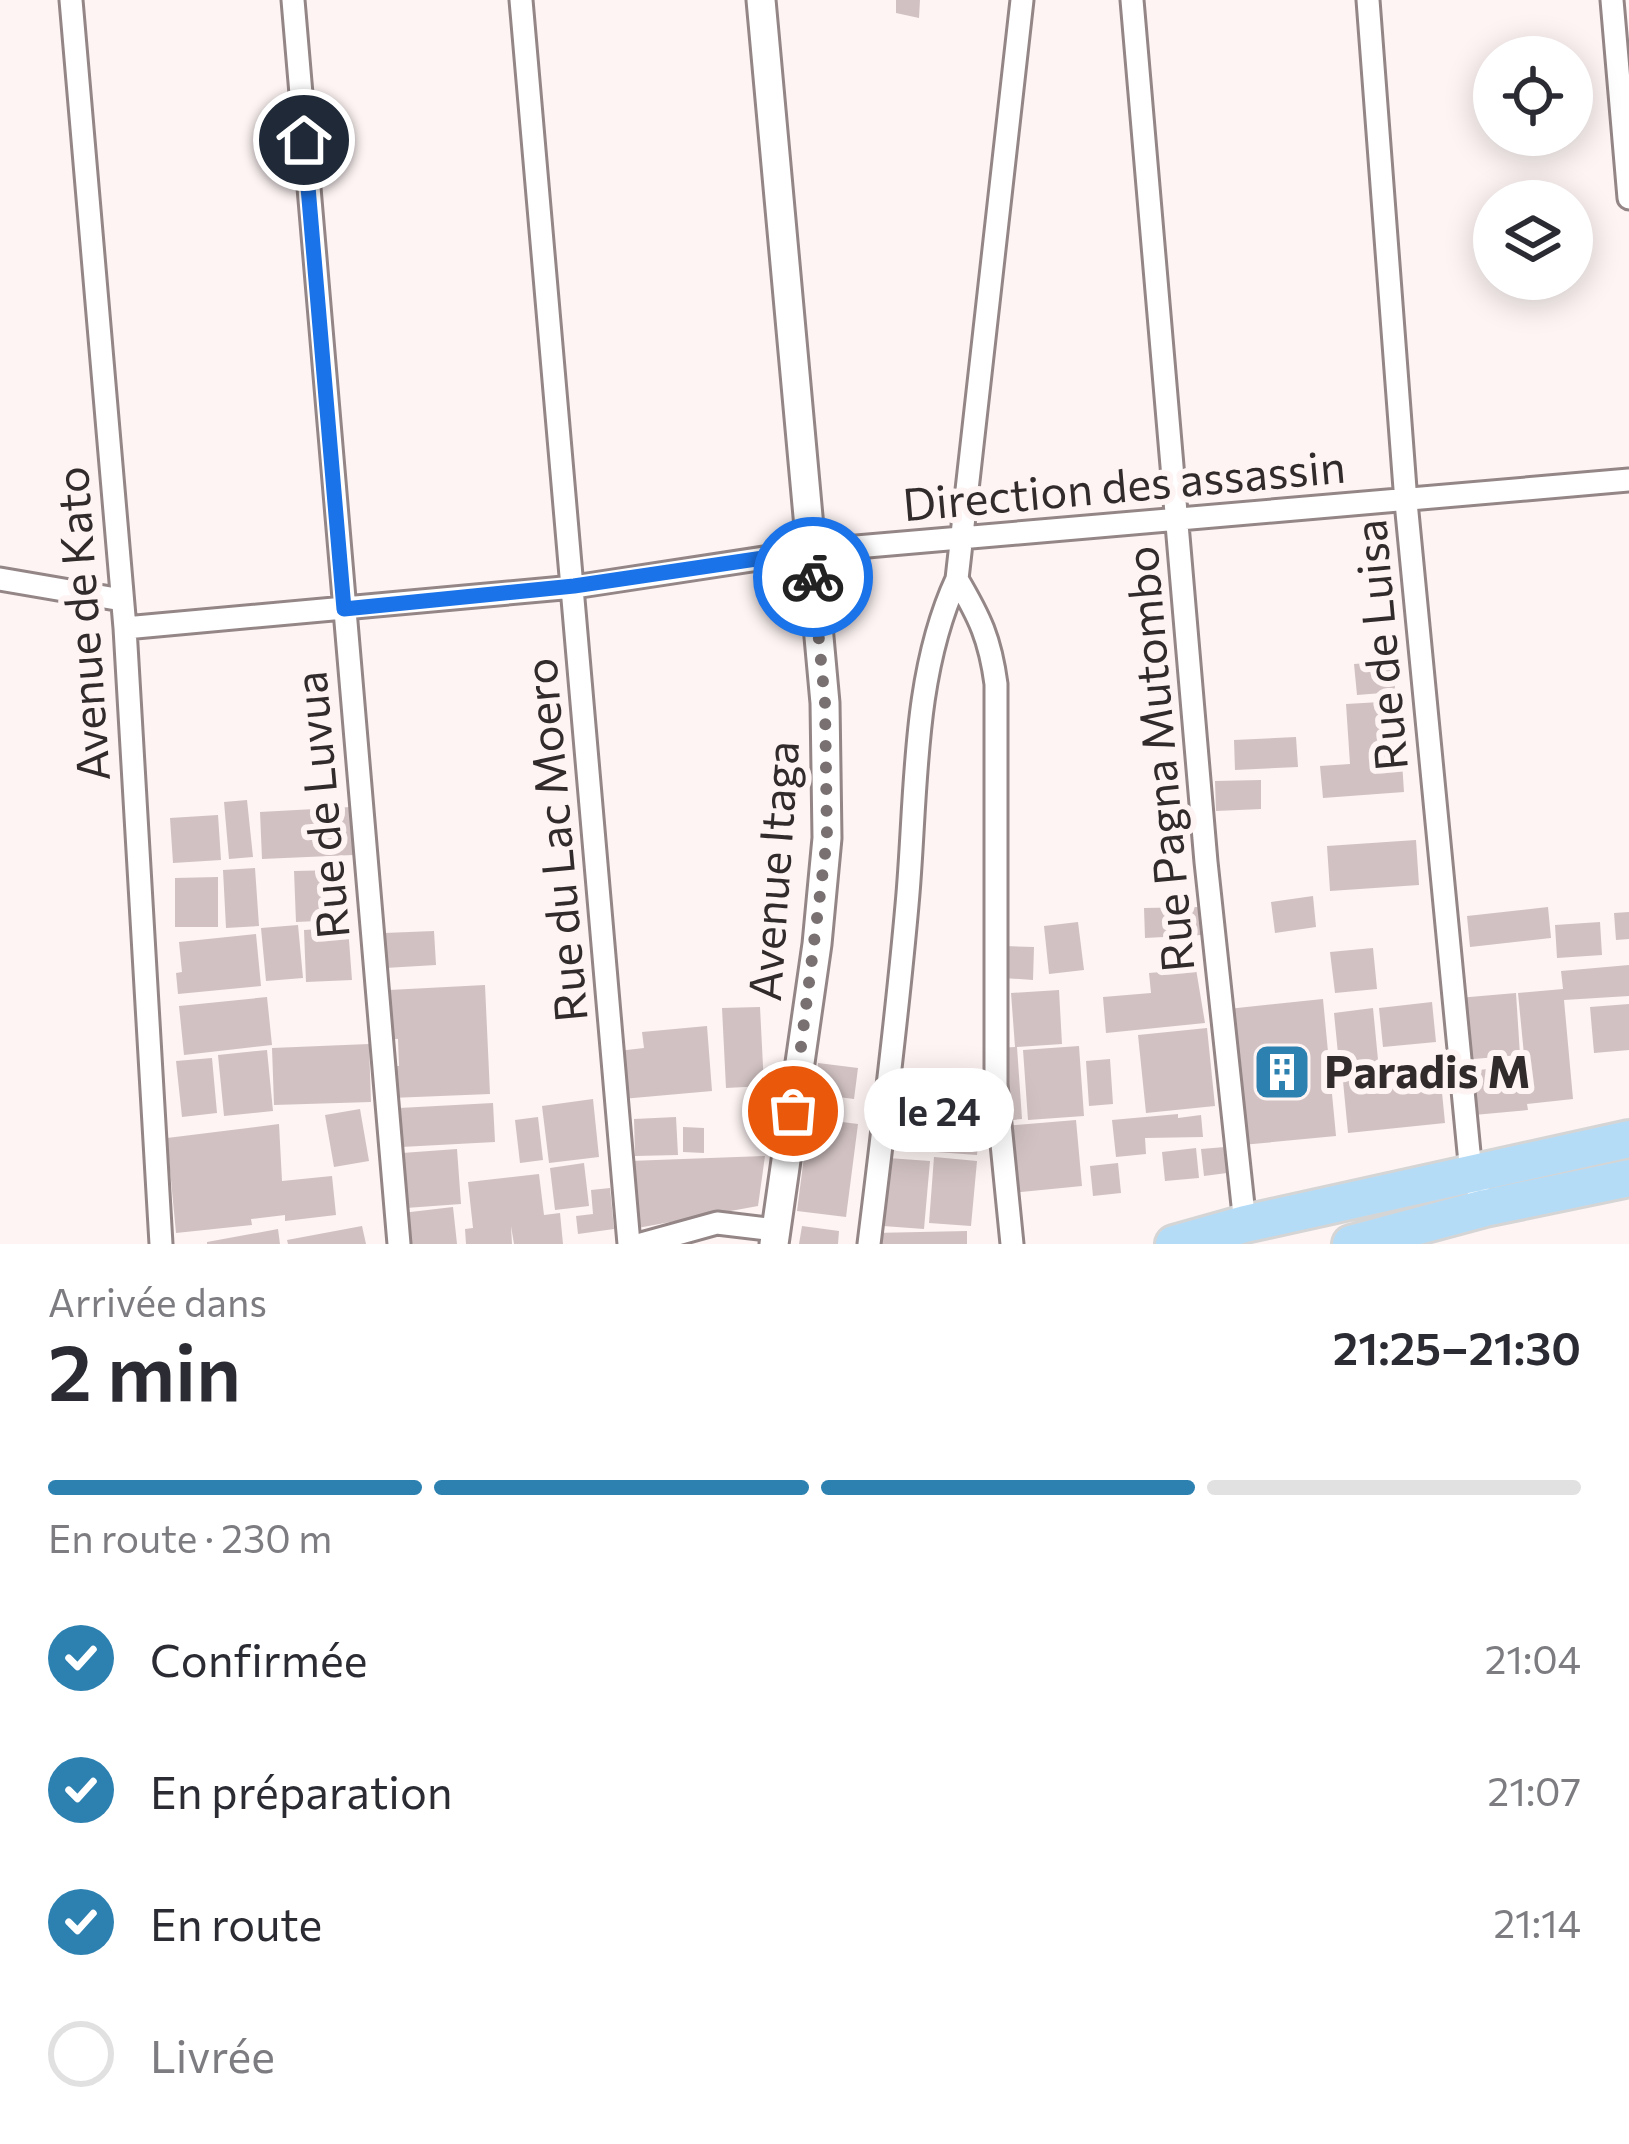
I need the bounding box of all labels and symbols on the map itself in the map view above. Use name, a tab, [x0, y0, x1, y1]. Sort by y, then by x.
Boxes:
pin	[253, 89, 355, 191]
street label: Direction des assassin	[900, 437, 1347, 530]
street label: Avenue de Kato	[42, 465, 119, 784]
courier	[753, 517, 873, 637]
street label: Rue de Luisa	[1340, 517, 1417, 773]
street label: Rue Pagna Mutombo	[1111, 544, 1204, 974]
street label: Rue du Lac Moero	[510, 656, 597, 1024]
street label: Rue de Luvua	[280, 669, 359, 941]
street label: Avenue Itaga	[735, 739, 808, 1003]
building icon: Paradis M	[1251, 1041, 1313, 1103]
place label: Paradis M	[1324, 1042, 1531, 1097]
pin	[742, 1060, 844, 1162]
callout: le 24	[865, 1069, 1015, 1153]

